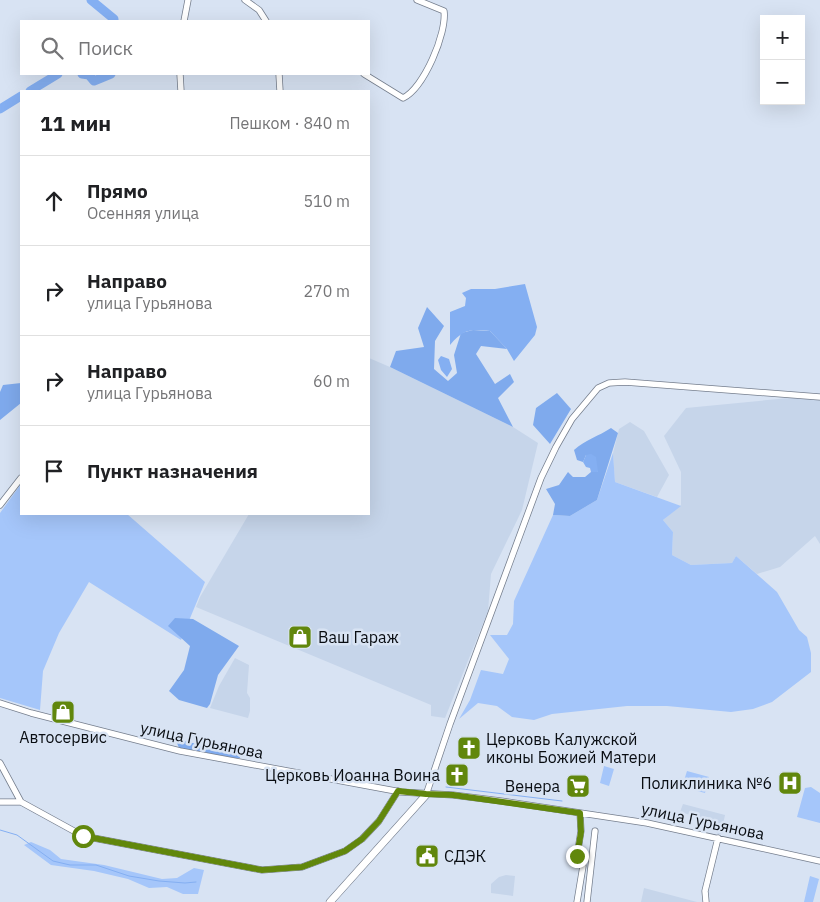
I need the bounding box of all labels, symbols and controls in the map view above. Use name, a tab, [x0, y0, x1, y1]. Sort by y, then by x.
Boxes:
map controls	[760, 15, 805, 105]
button: +	[760, 15, 805, 60]
search box	[20, 20, 370, 75]
icon: search	[38, 34, 66, 62]
text: Поиск	[78, 36, 133, 60]
button: −	[760, 60, 805, 105]
text: 11 мин	[40, 109, 111, 137]
text: Пешком · 840 m	[229, 113, 350, 133]
text: Прямо	[87, 179, 148, 203]
icon: ahead	[40, 187, 68, 215]
text: 510 m	[303, 191, 350, 211]
text: Осенняя улица	[87, 203, 199, 223]
text: Направо	[87, 269, 167, 293]
icon: right	[40, 277, 68, 305]
text: 270 m	[303, 281, 350, 301]
text: улица Гурьянова	[87, 293, 212, 313]
text: Направо	[87, 359, 167, 383]
icon: right	[40, 367, 68, 395]
text: 60 m	[313, 371, 350, 391]
text: улица Гурьянова	[87, 383, 212, 403]
icon: arrive	[40, 457, 68, 485]
text: Пункт назначения	[87, 459, 258, 483]
shop icon: Ваш Гараж	[287, 624, 313, 650]
place label: Ваш Гараж	[318, 627, 399, 647]
shop icon: Автосервис	[50, 699, 76, 725]
street label: улица Гурьянова	[139, 717, 266, 763]
place label: Автосервис	[19, 727, 107, 747]
place label: Церковь Калужской иконы Божией Матери	[486, 729, 656, 767]
church icon: Церковь Калужской иконы Божией Матери	[456, 735, 482, 761]
church icon: Церковь Иоанна Воина	[444, 762, 470, 788]
place label: Церковь Иоанна Воина	[265, 765, 440, 785]
hospital icon: Поликлиника №6	[777, 770, 803, 796]
supermarket icon: Венера	[565, 773, 591, 799]
place label: Поликлиника №6	[641, 773, 772, 793]
place label: Венера	[505, 776, 560, 796]
street label: улица Гурьянова	[640, 798, 767, 844]
route start	[72, 825, 95, 848]
public building icon: СДЭК	[414, 843, 440, 869]
route end	[566, 845, 589, 868]
place label: СДЭК	[444, 846, 486, 866]

